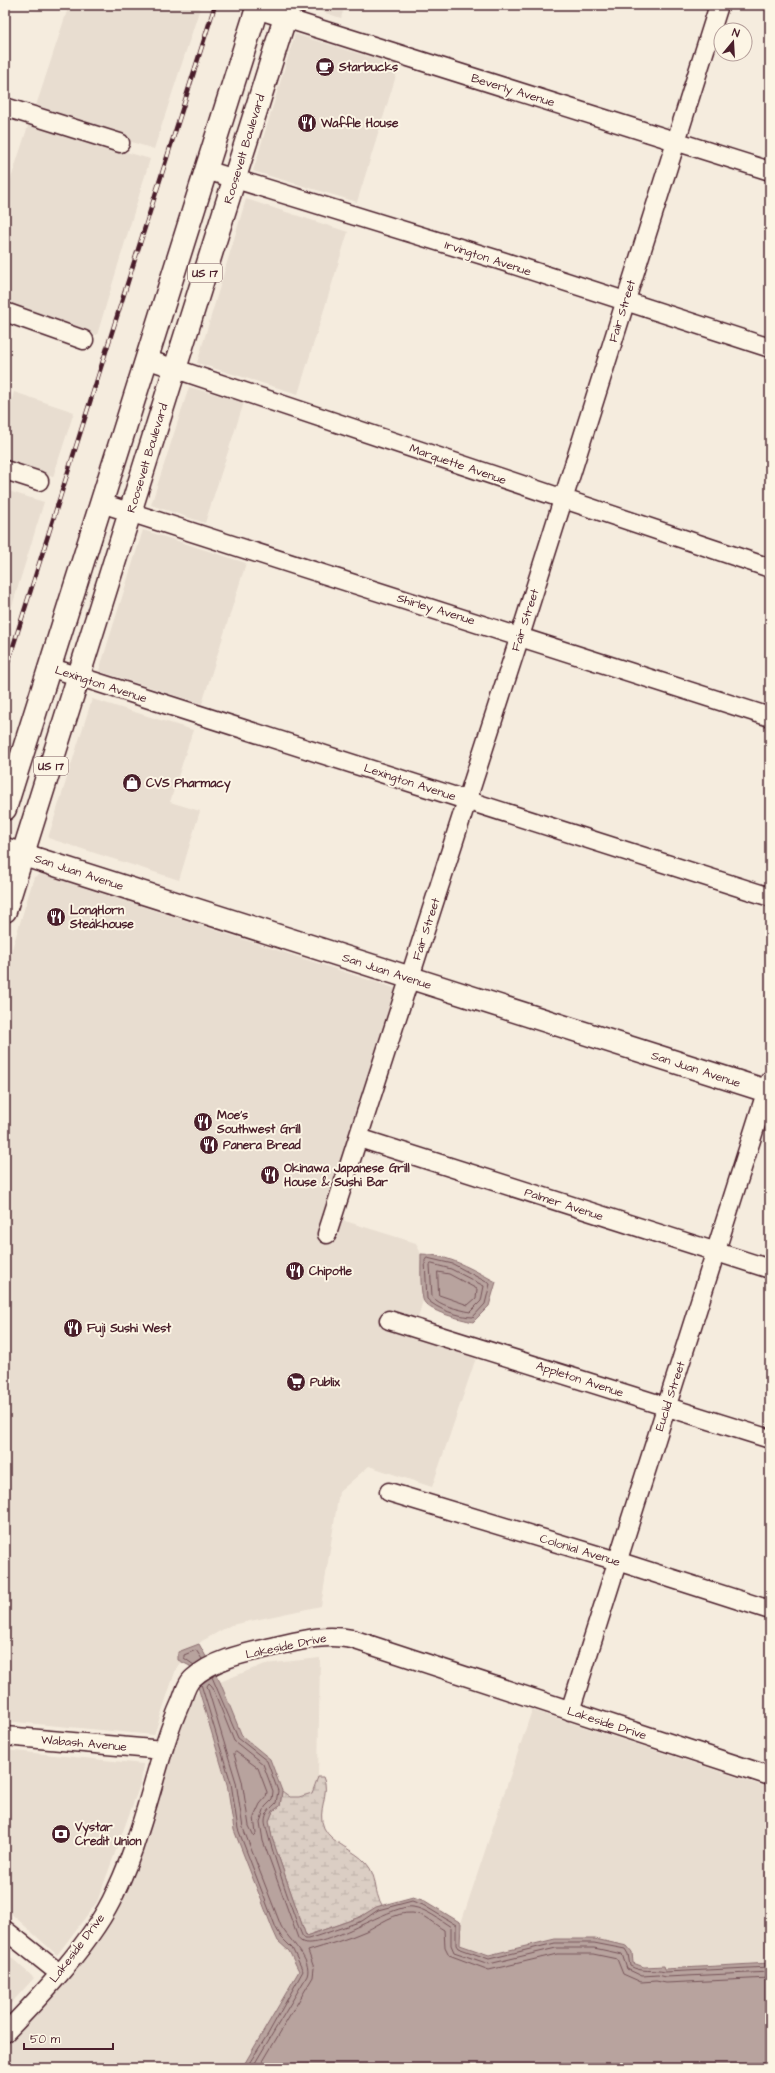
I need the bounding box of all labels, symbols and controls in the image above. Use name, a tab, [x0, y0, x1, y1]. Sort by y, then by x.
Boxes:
north arrow	[713, 22, 753, 62]
text: N	[730, 25, 742, 41]
cafe icon: Starbucks	[314, 56, 336, 78]
place label: Starbucks	[338, 59, 398, 76]
street label: Beverly Avenue	[469, 70, 557, 112]
street label: Roosevelt Boulevard	[220, 92, 269, 206]
restaurant icon: Waffle House	[296, 112, 318, 134]
place label: Waffle House	[320, 115, 399, 132]
street label: Irvington Avenue	[442, 236, 534, 282]
road number: US 17	[188, 264, 222, 282]
street label: Fair Street	[605, 278, 640, 345]
street label: Roosevelt Boulevard	[123, 401, 172, 515]
street label: Marquette Avenue	[407, 440, 509, 489]
street label: Fair Street	[507, 587, 544, 654]
street label: Shirley Avenue	[394, 590, 477, 631]
street label: Lexington Avenue	[52, 662, 150, 708]
road number: US 17	[34, 757, 68, 775]
street label: Lexington Avenue	[361, 760, 459, 806]
shop icon: CVS Pharmacy	[121, 772, 143, 794]
place label: CVS Pharmacy	[146, 775, 231, 793]
street label: San Juan Avenue	[32, 850, 126, 895]
street label: Fair Street	[408, 896, 445, 963]
place label: LongHorn Steakhouse	[69, 902, 134, 933]
restaurant icon: LongHorn Steakhouse	[45, 906, 67, 928]
street label: San Juan Avenue	[340, 949, 434, 994]
street label: San Juan Avenue	[649, 1047, 743, 1092]
place label: Moe's Southwest Grill	[216, 1107, 301, 1138]
restaurant icon: Moe's Southwest Grill	[192, 1111, 214, 1133]
restaurant icon: Panera Bread	[198, 1134, 220, 1156]
place label: Panera Bread	[223, 1137, 302, 1154]
place label: Okinawa Japanese Grill House & Sushi Bar	[284, 1160, 410, 1191]
restaurant icon: Okinawa Japanese Grill House & Sushi Bar	[259, 1164, 281, 1186]
street label: Palmer Avenue	[522, 1184, 606, 1225]
restaurant icon: Chipotle	[284, 1260, 306, 1282]
place label: Chipotle	[309, 1263, 352, 1281]
restaurant icon: Fuji Sushi West	[62, 1317, 84, 1339]
place label: Fuji Sushi West	[87, 1320, 171, 1338]
street label: Appleton Avenue	[534, 1357, 626, 1402]
street label: Euclid Street	[651, 1359, 690, 1433]
supermarket icon: Publix	[285, 1371, 307, 1393]
place label: Publix	[310, 1374, 340, 1391]
street label: Colonial Avenue	[537, 1530, 623, 1571]
street label: Lakeside Drive	[244, 1629, 329, 1663]
street label: Lakeside Drive	[565, 1703, 649, 1744]
street label: Wabash Avenue	[40, 1731, 128, 1756]
place label: Vystar Credit Union	[74, 1819, 142, 1850]
bank icon: Vystar Credit Union	[50, 1823, 72, 1845]
street label: Lakeside Drive	[46, 1910, 109, 1986]
scale bar	[24, 2025, 113, 2051]
text: 50 m	[30, 2031, 61, 2048]

